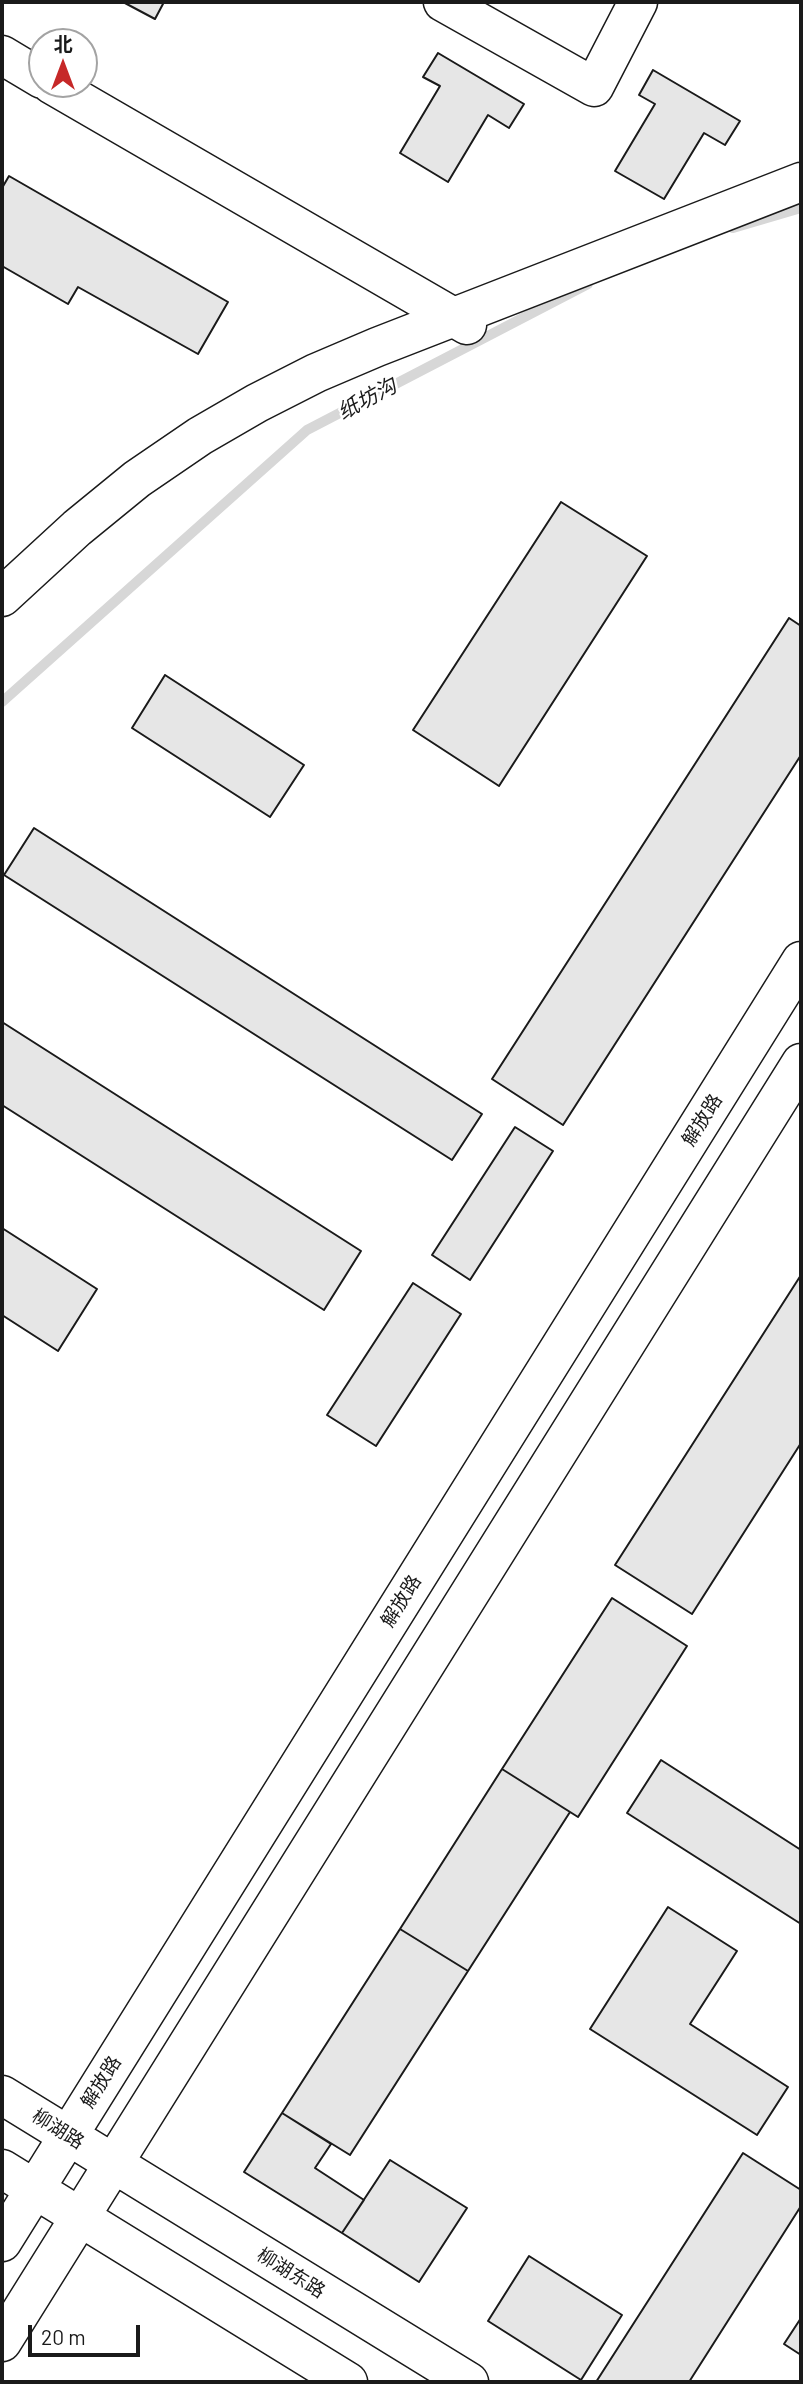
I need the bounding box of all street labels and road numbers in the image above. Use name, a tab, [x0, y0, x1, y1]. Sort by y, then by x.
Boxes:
street label: 解放路	[677, 1090, 727, 1150]
street label: 解放路	[376, 1571, 426, 1631]
street label: 解放路	[76, 2052, 126, 2112]
street label: 柳湖路	[28, 2104, 88, 2154]
street label: 柳湖东路	[253, 2243, 329, 2303]

